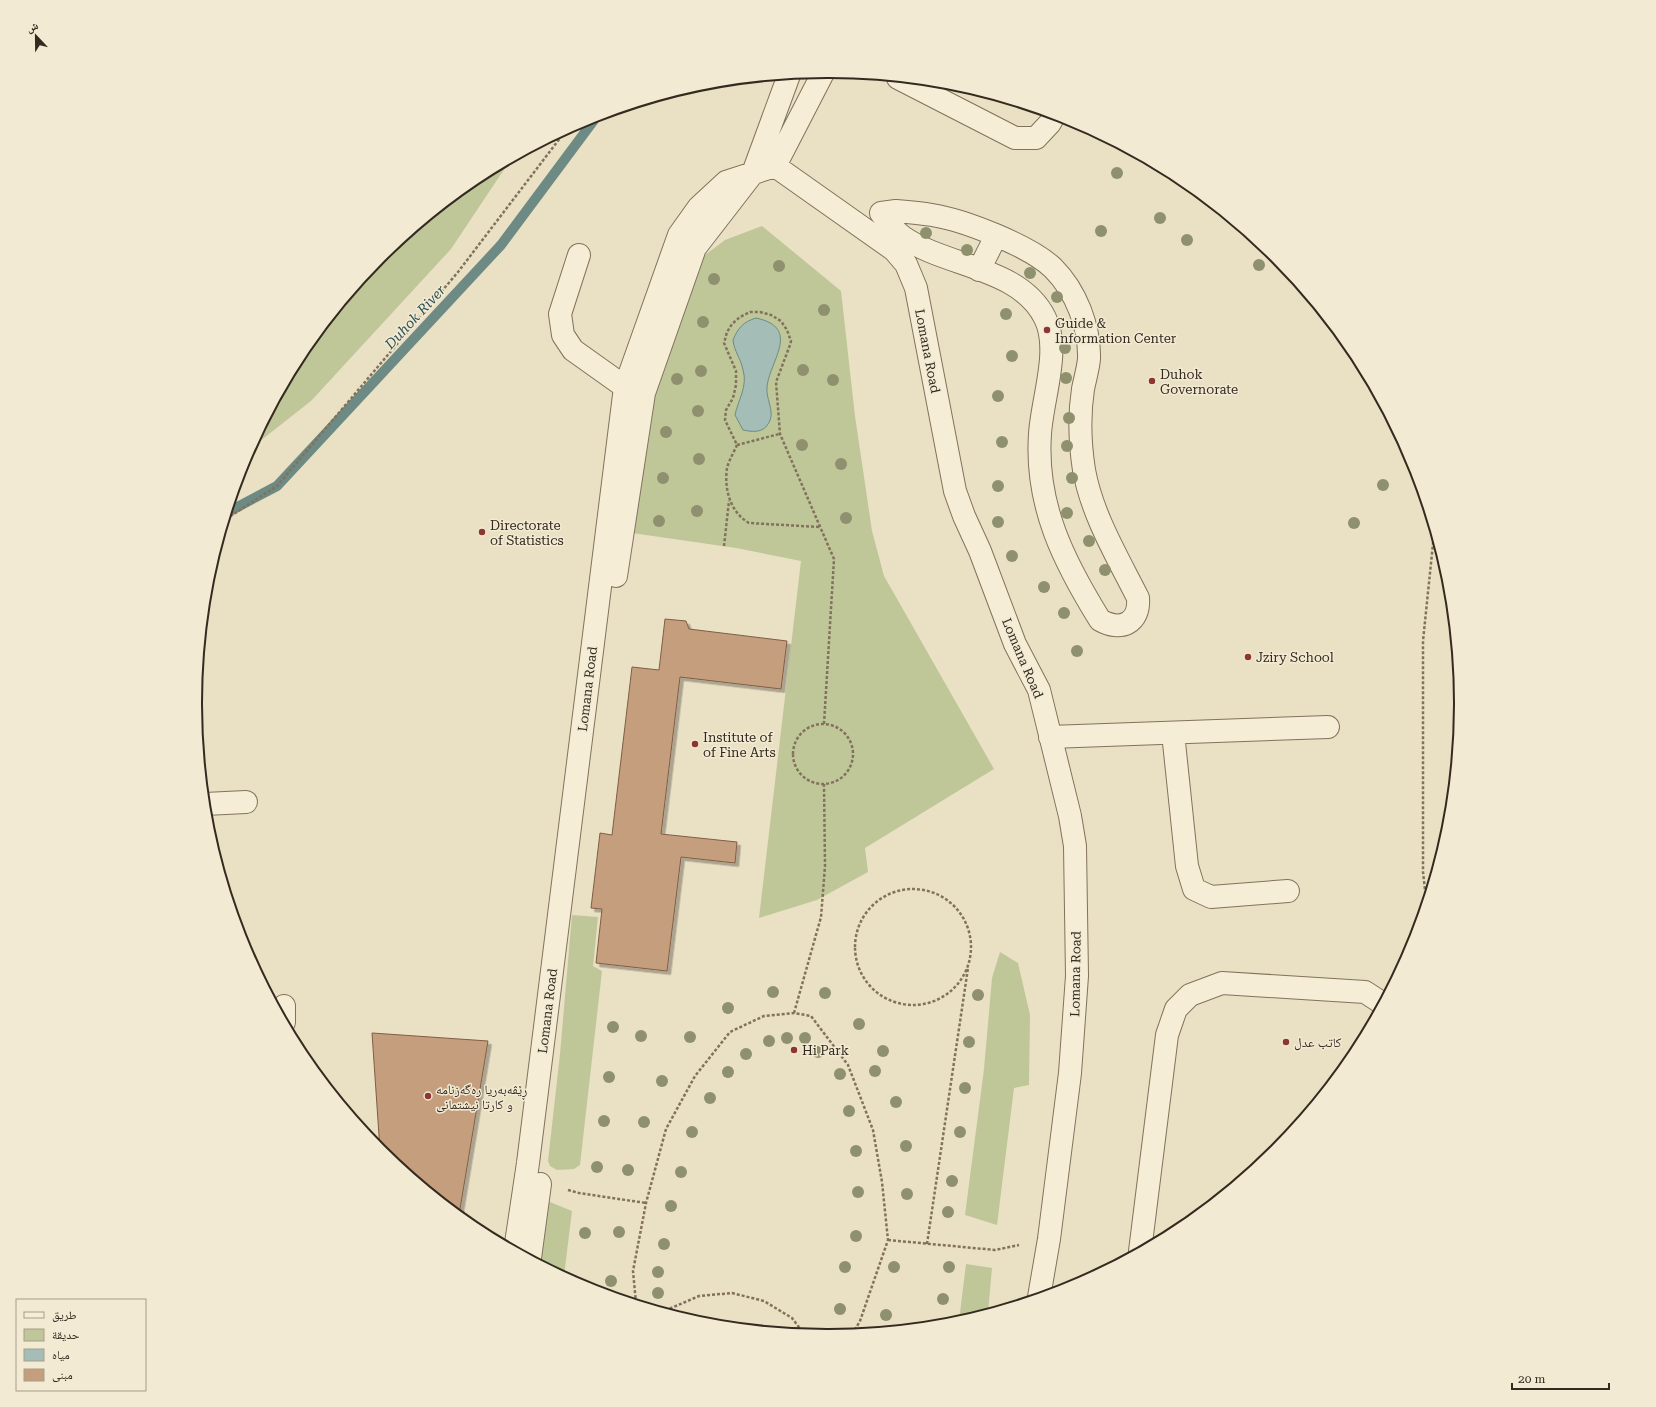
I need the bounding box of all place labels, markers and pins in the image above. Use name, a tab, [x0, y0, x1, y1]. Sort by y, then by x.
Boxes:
place label: Guide & Information Center	[1055, 316, 1177, 346]
marker: Guide & Information Center	[1042, 325, 1052, 335]
place label: Duhok Governorate	[1160, 367, 1238, 397]
marker: Duhok Governorate	[1147, 376, 1157, 386]
place label: Directorate of Statistics	[490, 518, 564, 548]
marker: Directorate of Statistics	[477, 527, 487, 537]
place label: Jziry School	[1256, 650, 1334, 665]
marker: Jziry School	[1243, 652, 1253, 662]
place label: Institute of of Fine Arts	[703, 730, 776, 760]
marker: Institute of of Fine Arts	[690, 739, 700, 749]
place label: كاتب عدل	[1294, 1035, 1342, 1051]
marker: كاتب عدل	[1281, 1037, 1291, 1047]
place label: Hi Park	[802, 1043, 849, 1058]
marker: Hi Park	[789, 1045, 799, 1055]
place label: ڕێڤەبەریا رەگەزنامە و کارتا نیشتمانی	[436, 1082, 527, 1113]
marker: ڕێڤەبەریا رەگەزنامە و کارتا نیشتمانی	[423, 1091, 433, 1101]

